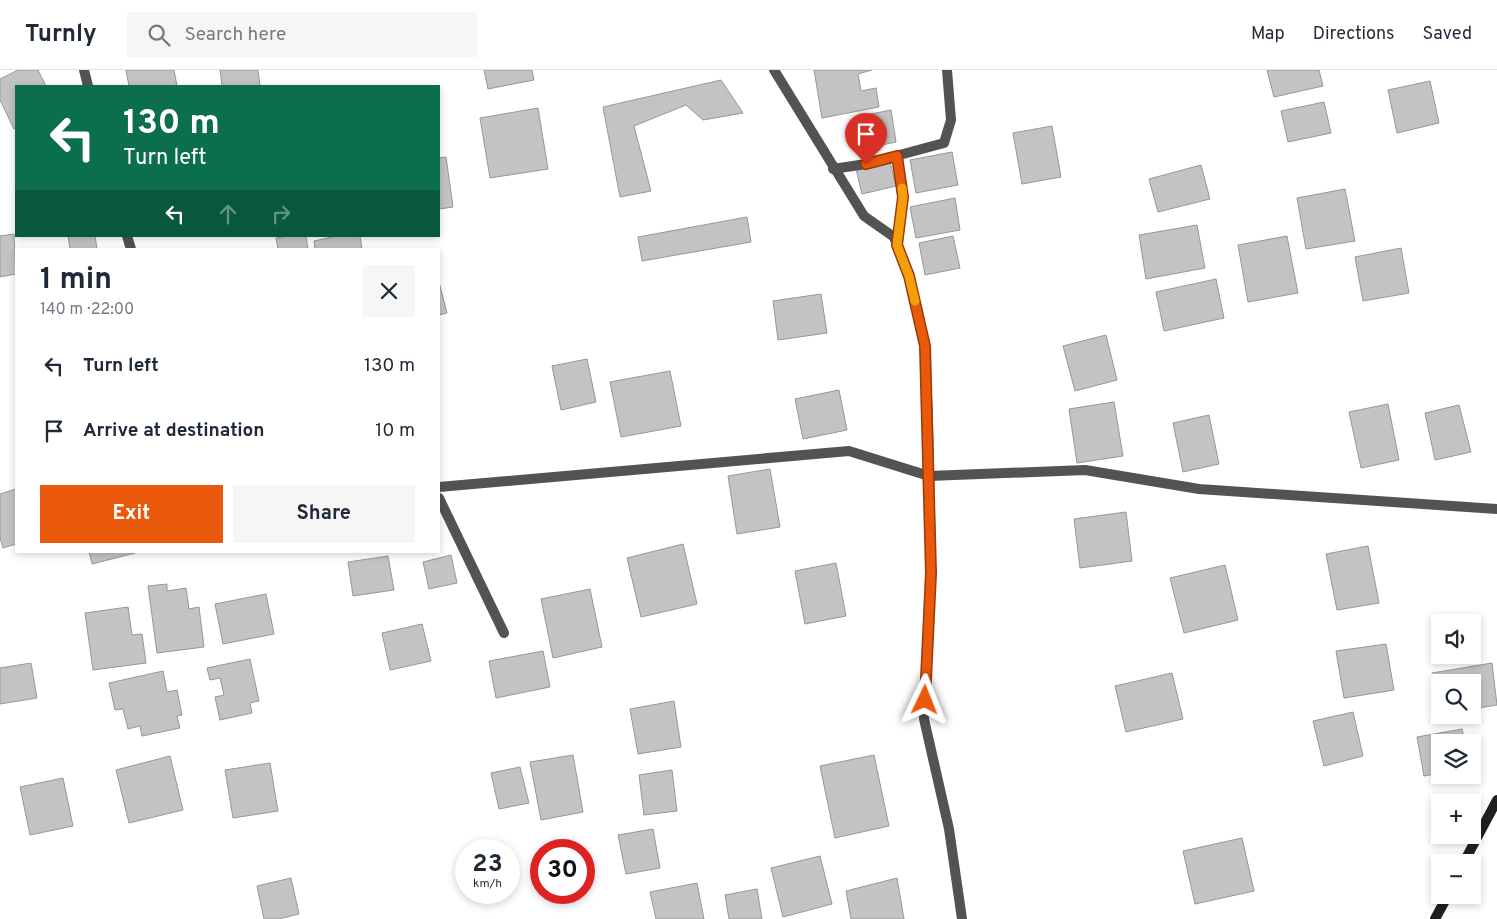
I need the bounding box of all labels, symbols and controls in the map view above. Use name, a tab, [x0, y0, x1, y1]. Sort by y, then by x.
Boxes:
search box	[127, 12, 477, 57]
text: Turnly	[25, 20, 97, 50]
icon: search	[145, 21, 173, 49]
text: Search here	[185, 23, 286, 47]
text: Map	[1251, 23, 1285, 46]
text: Directions	[1313, 23, 1395, 46]
text: Saved	[1423, 23, 1472, 46]
text: 130 m	[123, 102, 220, 146]
icon: left	[40, 105, 105, 170]
pin	[845, 113, 887, 164]
icon: arrive	[852, 120, 880, 148]
text: Turn left	[123, 145, 206, 172]
icon: left	[161, 200, 189, 228]
icon: ahead	[214, 200, 242, 228]
icon: right	[267, 200, 295, 228]
text: 1 min	[40, 262, 112, 299]
button: close	[363, 265, 415, 317]
text: 140 m · 22:00	[40, 300, 134, 320]
icon: left	[40, 352, 68, 380]
text: Turn left	[83, 354, 159, 378]
text: 130 m	[364, 354, 415, 378]
icon: arrive	[40, 417, 68, 445]
text: Arrive at destination	[83, 419, 264, 443]
text: 10 m	[375, 419, 415, 443]
button: Exit	[40, 485, 223, 543]
button: Share	[233, 485, 415, 543]
map controls	[1431, 614, 1481, 904]
button: sound	[1431, 614, 1481, 664]
position arrow	[898, 673, 950, 725]
button: search	[1431, 674, 1481, 724]
button: layers	[1431, 734, 1481, 784]
button: +	[1431, 794, 1481, 844]
speed limit sign: 30	[530, 839, 595, 904]
text: 23	[472, 849, 503, 881]
button: −	[1431, 854, 1481, 904]
text: km/h	[473, 876, 502, 892]

